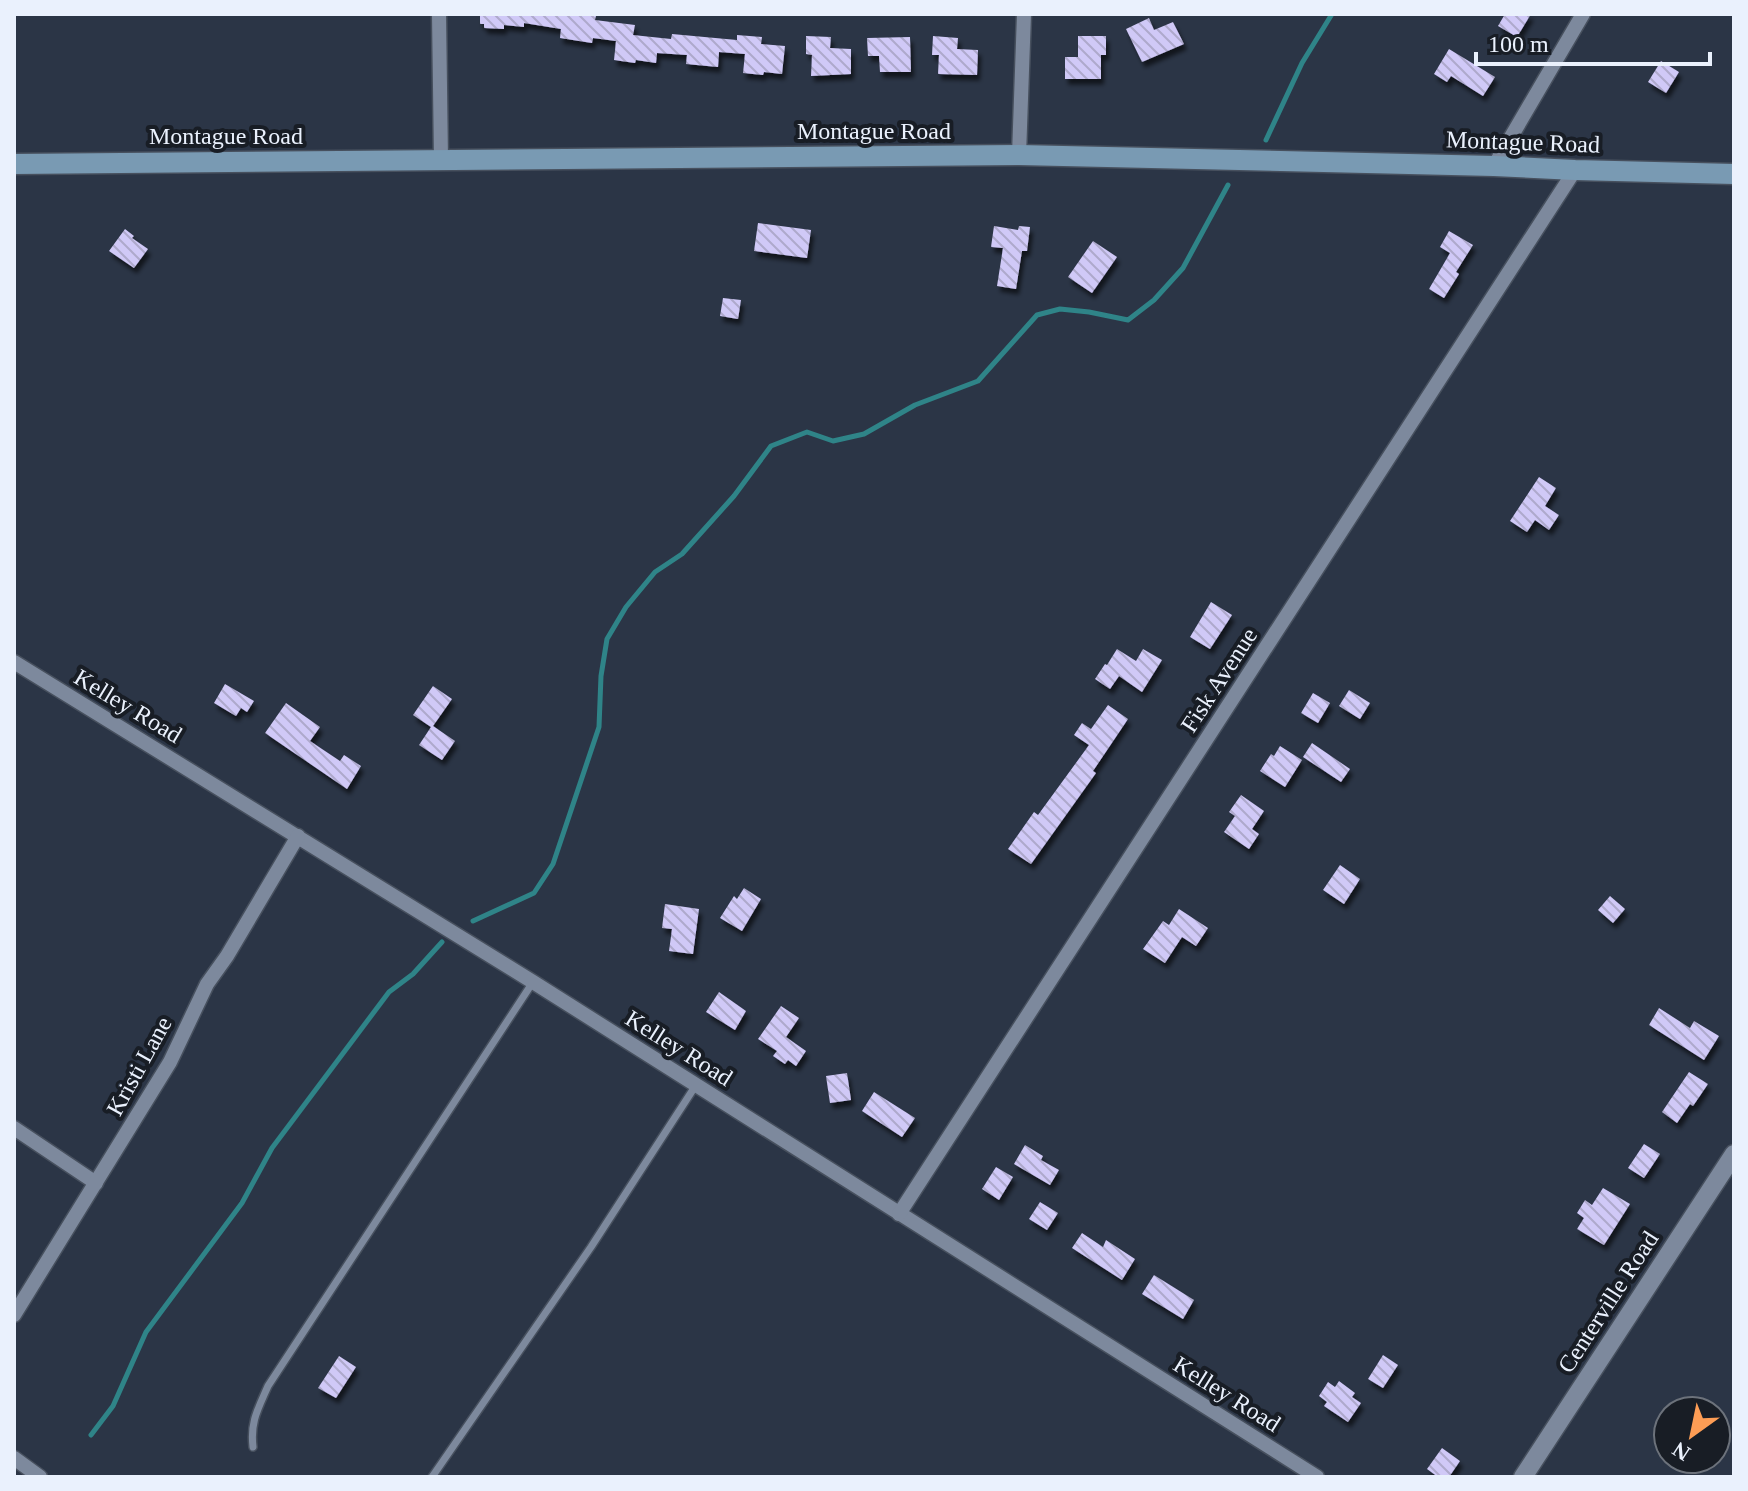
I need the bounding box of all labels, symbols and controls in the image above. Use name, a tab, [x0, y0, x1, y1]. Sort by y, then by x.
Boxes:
scale bar	[1476, 16, 1710, 66]
text: 100 m	[1488, 31, 1549, 57]
street label: Montague Road	[797, 118, 951, 144]
street label: Montague Road	[149, 123, 303, 149]
street label: Montague Road	[1446, 126, 1600, 158]
street label: Fisk Avenue	[1176, 623, 1262, 737]
street label: Kelley Road	[70, 664, 186, 748]
street label: Kelley Road	[621, 1005, 737, 1091]
street label: Kristi Lane	[101, 1012, 177, 1120]
street label: Centerville Road	[1553, 1226, 1663, 1378]
street label: Kelley Road	[1169, 1351, 1285, 1437]
north arrow	[1652, 1395, 1732, 1475]
text: N	[1668, 1436, 1695, 1466]

